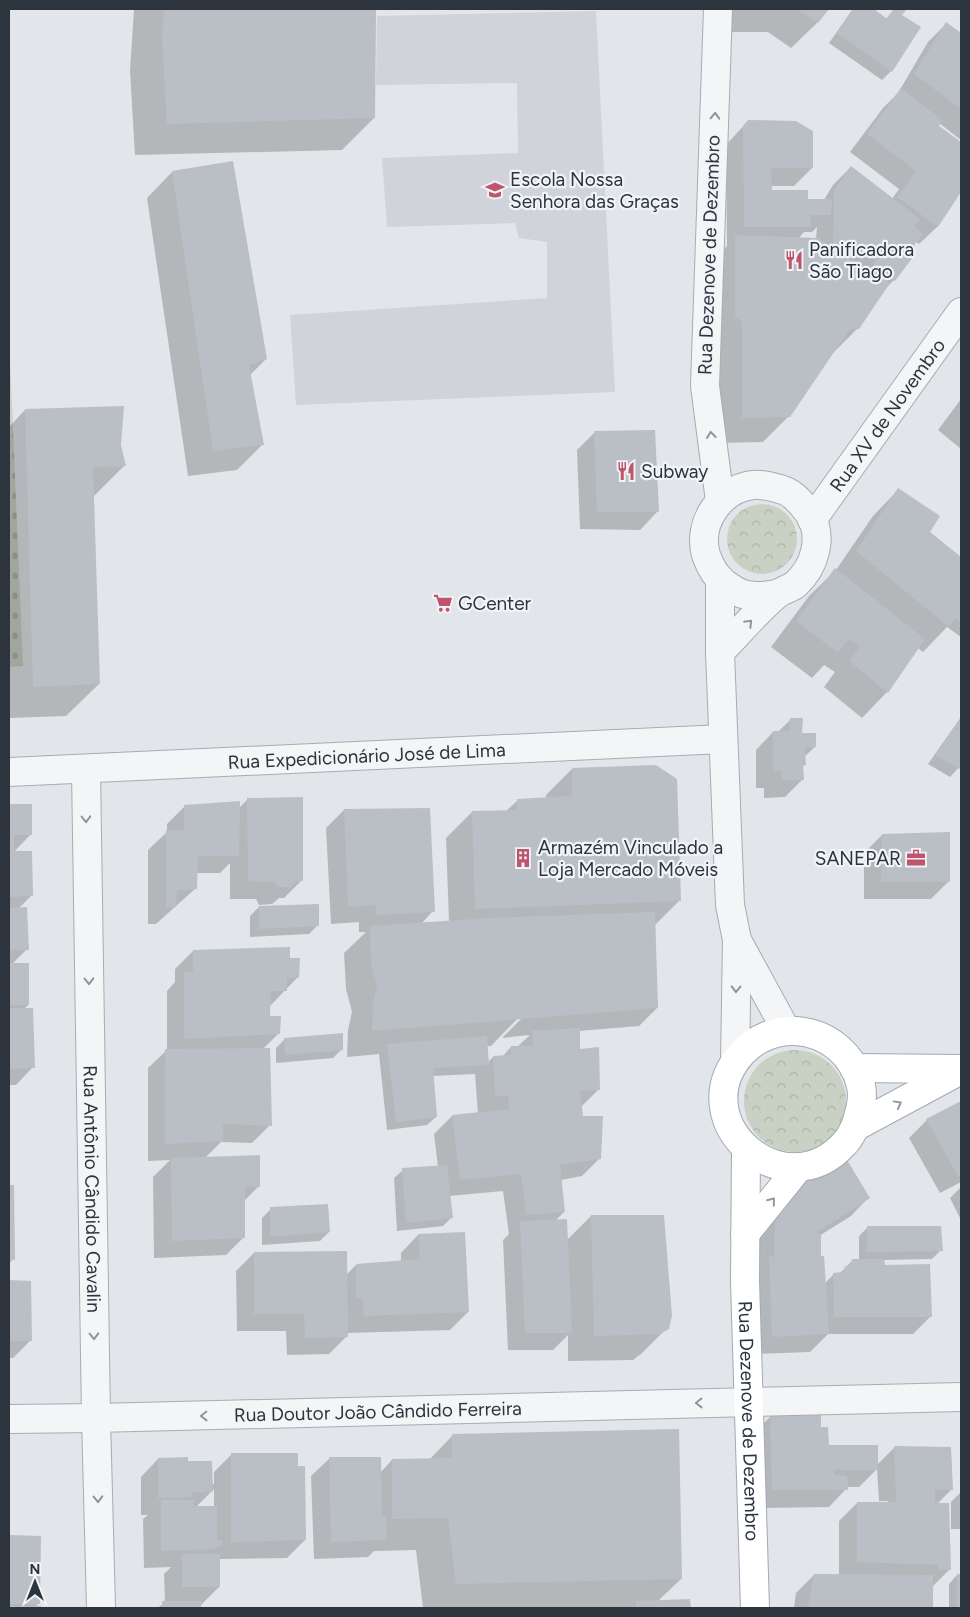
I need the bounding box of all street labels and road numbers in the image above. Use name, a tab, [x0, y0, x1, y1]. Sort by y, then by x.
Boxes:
street label: Rua Dezenove de Dezembro	[693, 135, 725, 375]
street label: Rua XV de Novembro	[824, 334, 950, 496]
street label: Rua Expedicionário José de Lima	[227, 738, 506, 773]
street label: Rua Antônio Cândido Cavalin	[79, 1065, 106, 1313]
street label: Rua Dezenove de Dezembro	[734, 1300, 764, 1541]
street label: Rua Doutor João Cândido Ferreira	[234, 1396, 522, 1426]

